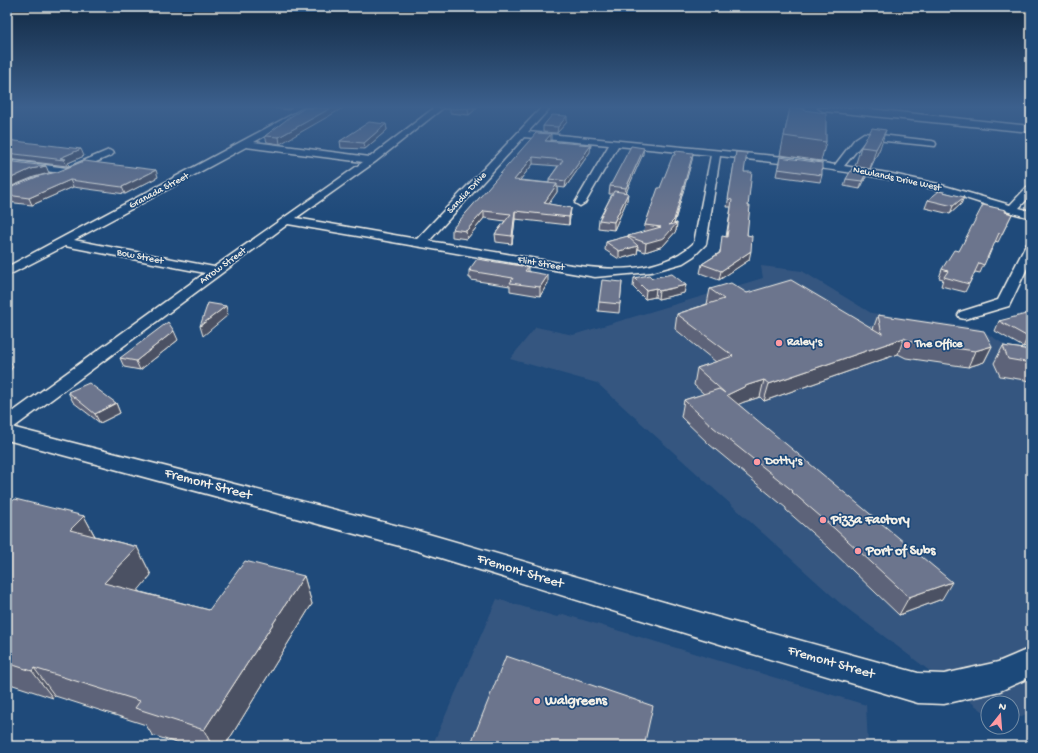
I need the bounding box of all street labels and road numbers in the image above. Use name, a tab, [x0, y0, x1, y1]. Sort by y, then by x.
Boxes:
street label: Newlands Drive West	[852, 164, 943, 194]
street label: Sandia Drive	[445, 169, 490, 216]
street label: Granada Street	[127, 170, 192, 212]
street label: Arrow Street	[197, 244, 249, 287]
street label: Bow Street	[115, 246, 165, 268]
street label: Flint Street	[516, 254, 566, 274]
street label: Fremont Street	[162, 465, 255, 505]
street label: Fremont Street	[474, 550, 567, 594]
street label: Fremont Street	[785, 642, 878, 684]

